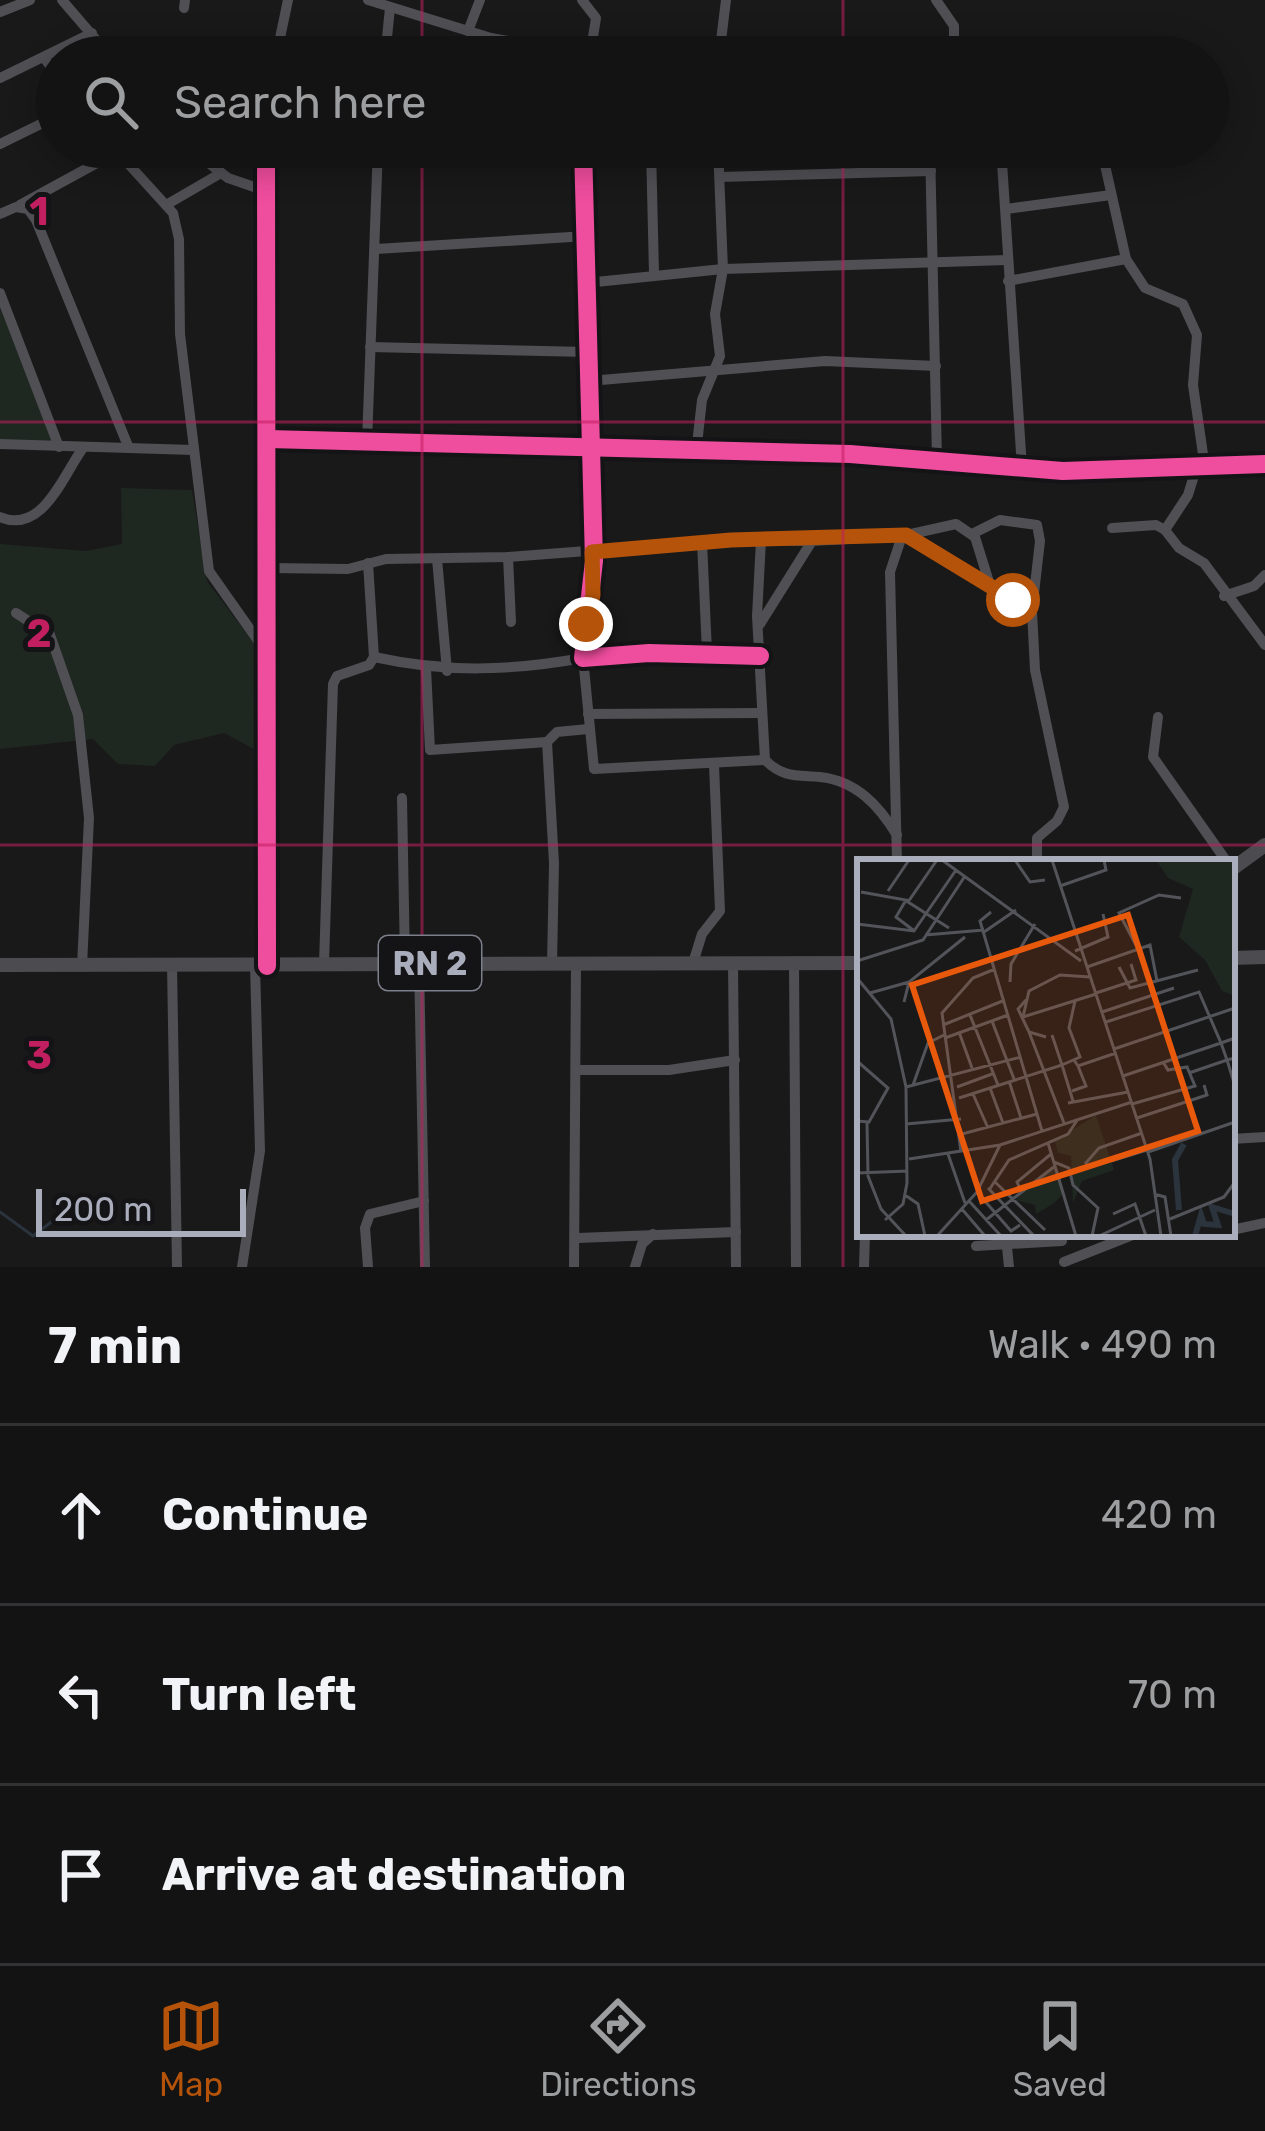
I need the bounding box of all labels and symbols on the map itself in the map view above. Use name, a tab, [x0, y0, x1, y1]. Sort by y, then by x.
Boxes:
text: 1	[29, 189, 49, 235]
route start	[986, 573, 1040, 627]
route end	[559, 597, 613, 651]
text: 2	[26, 611, 52, 657]
inset map	[857, 859, 1235, 1237]
road number: RN 2	[379, 936, 481, 990]
text: 3	[26, 1033, 52, 1079]
scale bar	[36, 1183, 246, 1236]

